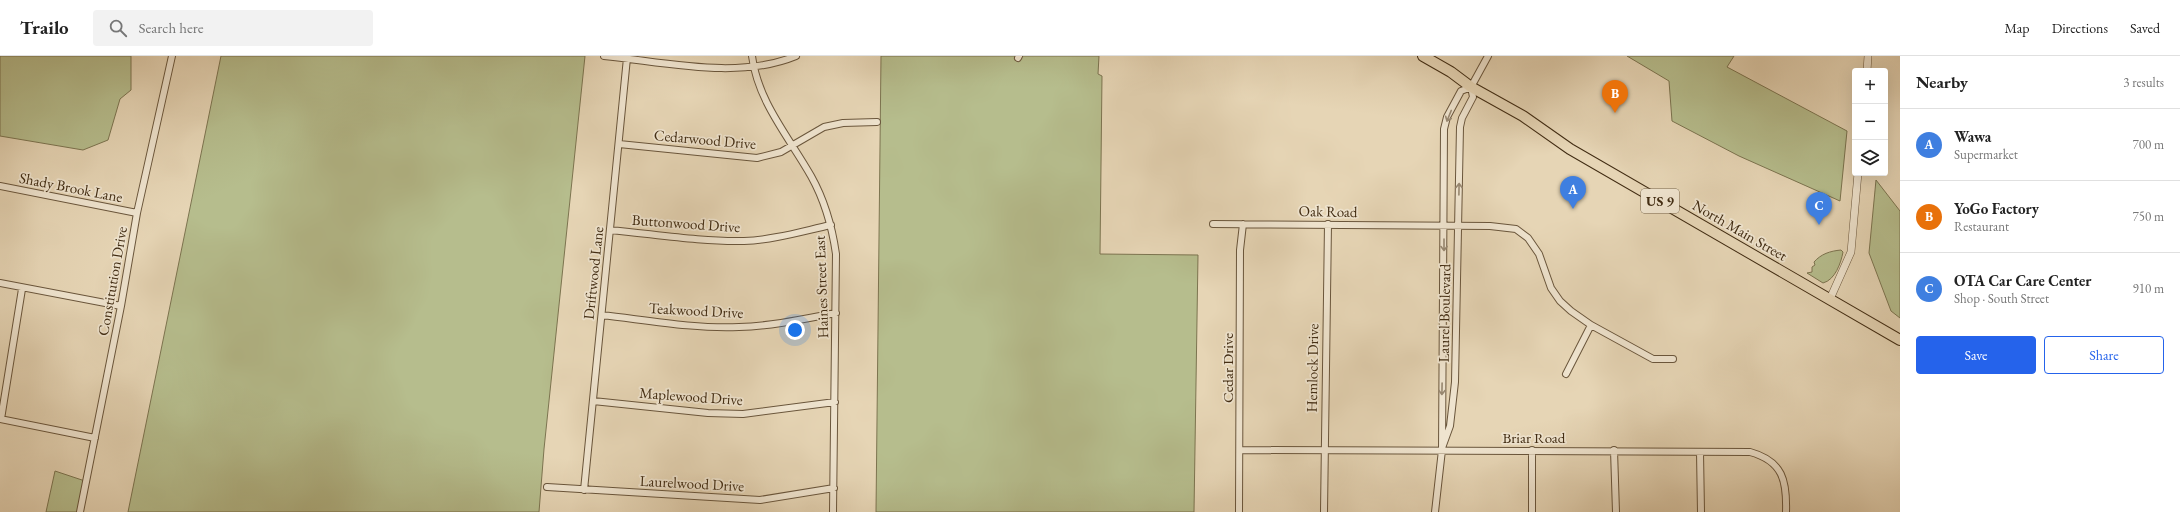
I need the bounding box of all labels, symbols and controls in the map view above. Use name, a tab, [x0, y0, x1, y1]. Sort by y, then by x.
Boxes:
search box	[93, 10, 373, 46]
text: Trailo	[20, 15, 69, 40]
icon: search	[107, 17, 129, 39]
text: Search here	[139, 18, 204, 37]
text: Map	[2004, 19, 2030, 37]
text: Directions	[2052, 19, 2108, 37]
text: Saved	[2130, 19, 2160, 37]
map controls	[1852, 68, 1888, 176]
button: +	[1852, 68, 1888, 104]
text: Nearby	[1916, 71, 1968, 93]
text: 3 results	[2123, 74, 2164, 91]
pin: B	[1602, 80, 1628, 113]
button: −	[1852, 104, 1888, 140]
one-way arrow	[1444, 110, 1452, 122]
street label: Cedarwood Drive	[653, 125, 757, 153]
text: Wawa	[1954, 127, 1991, 146]
text: A	[1924, 136, 1934, 153]
text: 700 m	[2133, 136, 2164, 153]
button: layers	[1852, 140, 1888, 176]
text: Supermarket	[1954, 146, 2018, 163]
street label: Shady Brook Lane	[18, 168, 124, 206]
pin: A	[1560, 176, 1586, 209]
one-way arrow	[1455, 183, 1462, 196]
road number: US 9	[1641, 189, 1679, 213]
pin: C	[1806, 192, 1832, 225]
street label: North Main Street	[1689, 195, 1791, 265]
text: YoGo Factory	[1954, 199, 2039, 218]
street label: Oak Road	[1298, 201, 1358, 221]
text: B	[1925, 208, 1933, 225]
text: 750 m	[2133, 208, 2164, 225]
street label: Buttonwood Drive	[631, 210, 741, 236]
text: Restaurant	[1954, 218, 2009, 235]
street label: Constitution Drive	[93, 225, 131, 337]
street label: Driftwood Lane	[579, 225, 607, 320]
street label: Haines Street East	[810, 235, 832, 339]
one-way arrow	[1440, 238, 1448, 251]
street label: Laurel Boulevard	[1434, 263, 1454, 362]
text: OTA Car Care Center	[1954, 271, 2091, 290]
text: C	[1924, 280, 1934, 297]
text: 910 m	[2133, 280, 2164, 297]
text: Shop · South Street	[1954, 290, 2049, 307]
street label: Teakwood Drive	[648, 298, 744, 322]
your location	[785, 320, 805, 340]
street label: Hemlock Drive	[1302, 323, 1322, 413]
street label: Cedar Drive	[1218, 333, 1237, 403]
button: Save	[1916, 336, 2036, 374]
button: Share	[2044, 336, 2164, 374]
one-way arrow	[1439, 382, 1446, 395]
street label: Maplewood Drive	[639, 383, 743, 409]
street label: Briar Road	[1503, 428, 1566, 447]
street label: Laurelwood Drive	[639, 471, 745, 495]

